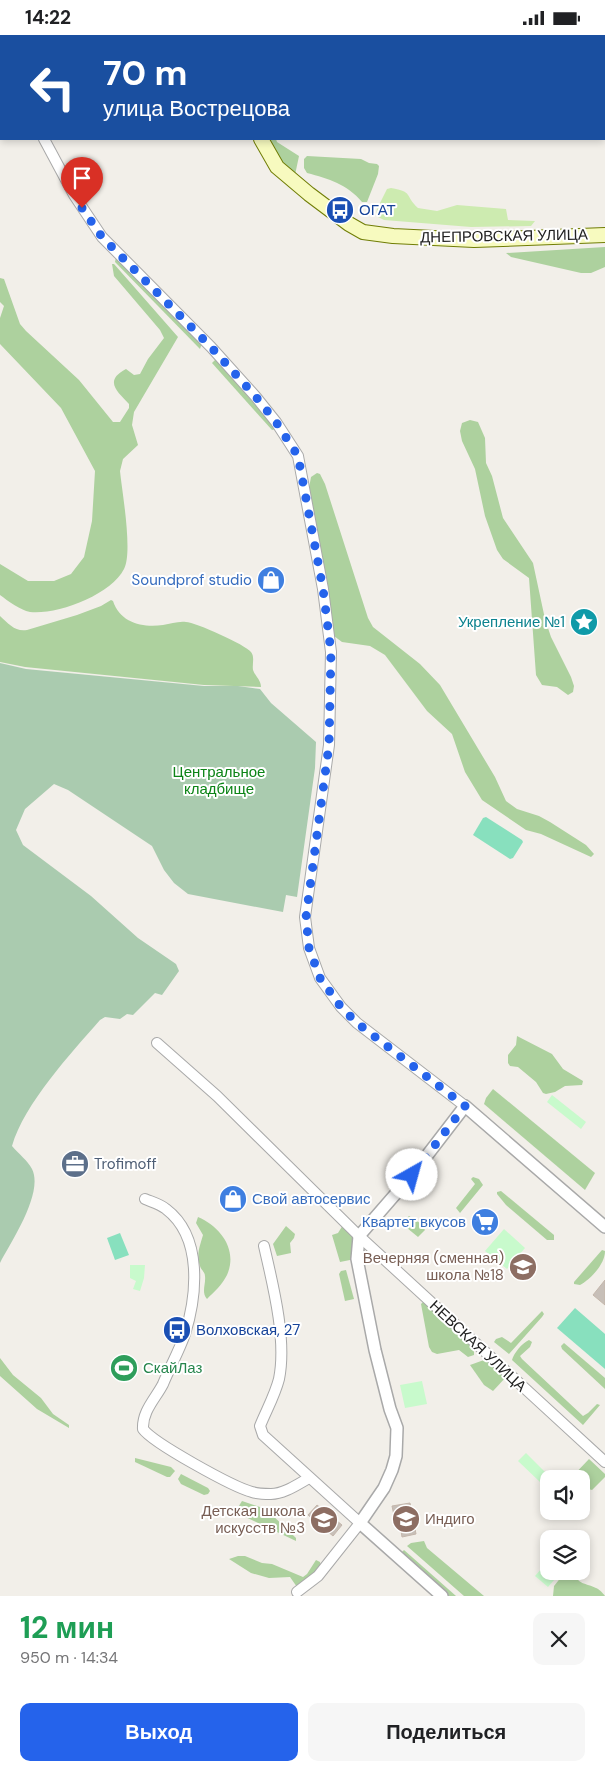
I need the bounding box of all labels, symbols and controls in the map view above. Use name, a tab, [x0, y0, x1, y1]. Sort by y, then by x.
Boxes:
text: 14:22	[25, 5, 71, 30]
text: 70 m	[103, 50, 187, 96]
icon: left	[20, 55, 85, 120]
text: улица Вострецова	[103, 94, 290, 123]
pin	[61, 157, 103, 208]
icon: arrive	[68, 164, 96, 192]
bus stop icon: ОГАТ	[325, 195, 355, 225]
place label: ОГАТ	[359, 200, 396, 220]
street label: ДНЕПРОВСКАЯ УЛИЦА	[420, 225, 588, 247]
shop icon: Soundprof studio	[256, 565, 286, 595]
place label: Soundprof studio	[132, 570, 252, 590]
place icon: Укрепление №1	[569, 607, 599, 637]
place label: Укрепление №1	[458, 612, 565, 632]
park label: Центральное кладбище	[173, 762, 265, 799]
position arrow	[385, 1148, 437, 1200]
office icon: Trofimoff	[60, 1149, 90, 1179]
place label: Trofimoff	[94, 1154, 157, 1174]
shop icon: Свой автосервис	[218, 1184, 248, 1214]
place label: Свой автосервис	[252, 1189, 371, 1209]
supermarket icon: Квартет вкусов	[470, 1207, 500, 1237]
place label: Квартет вкусов	[362, 1212, 466, 1232]
place label: Вечерняя (сменная) школа №18	[363, 1248, 504, 1285]
school or university icon: Вечерняя (сменная) школа №18	[508, 1252, 538, 1282]
street label: НЕВСКАЯ УЛИЦА	[425, 1296, 531, 1396]
bus stop icon: Волховская, 27	[162, 1315, 192, 1345]
place label: Волховская, 27	[196, 1320, 300, 1340]
sports icon: СкайЛаз	[109, 1353, 139, 1383]
place label: СкайЛаз	[143, 1358, 202, 1378]
map controls	[540, 1470, 590, 1580]
button: sound	[540, 1470, 590, 1520]
place label: Детская школа искусcтв №3	[202, 1501, 306, 1538]
school or university icon: Индиго	[391, 1504, 421, 1534]
school or university icon: Детская школа искусcтв №3	[309, 1505, 339, 1535]
place label: Индиго	[425, 1509, 475, 1529]
button: layers	[540, 1530, 590, 1580]
text: 12 мин	[20, 1608, 114, 1647]
button: close	[533, 1613, 585, 1665]
text: 950 m · 14:34	[20, 1647, 118, 1668]
button: Выход	[20, 1703, 298, 1761]
button: Поделиться	[308, 1703, 585, 1761]

